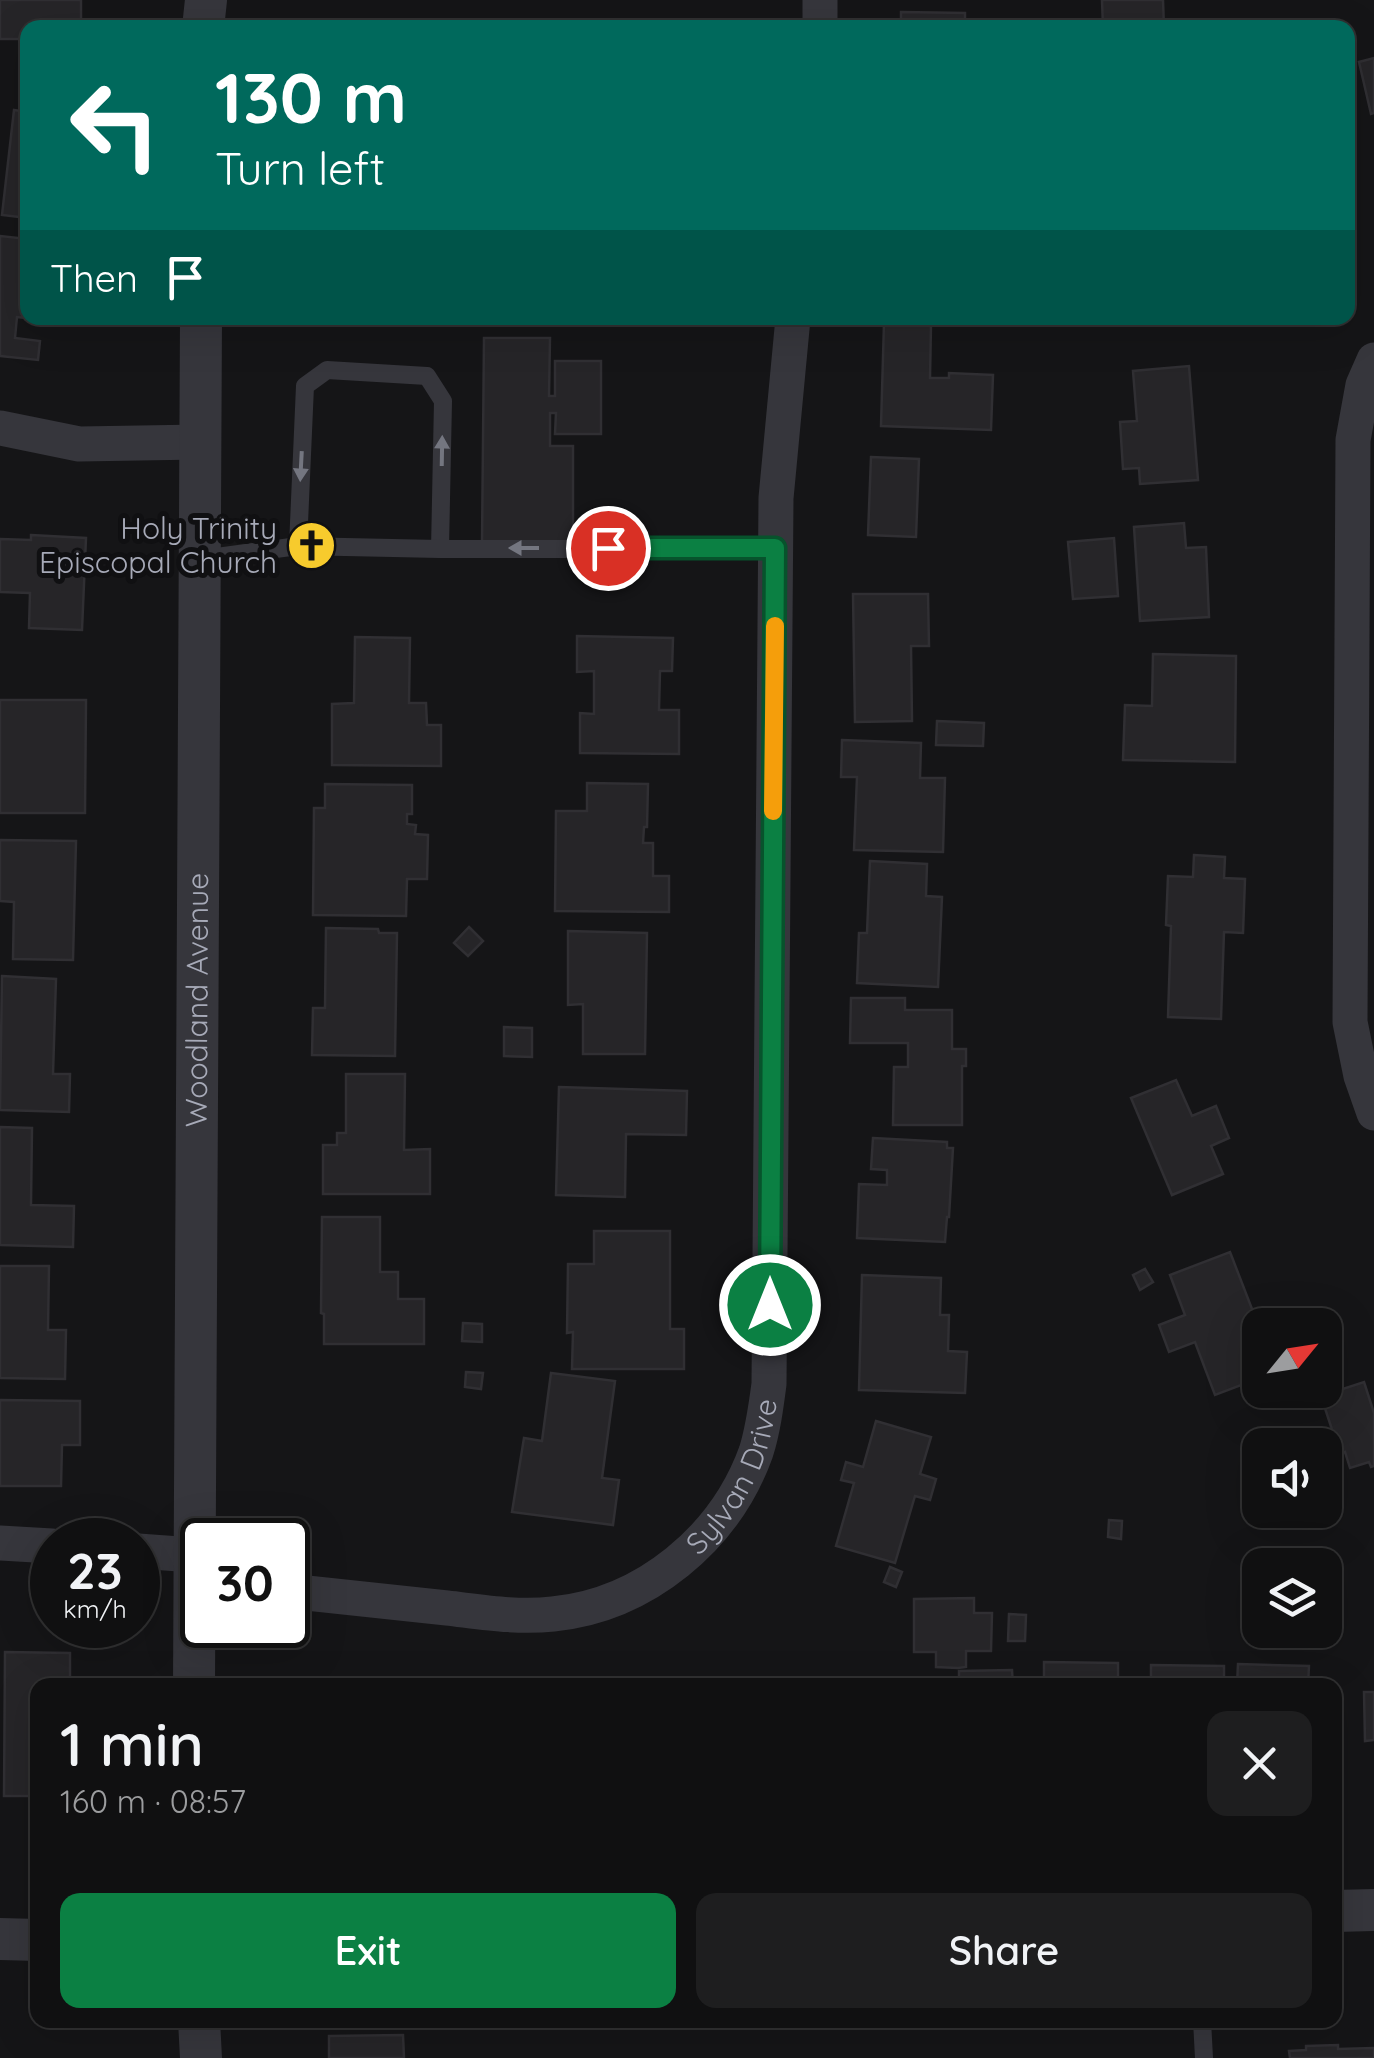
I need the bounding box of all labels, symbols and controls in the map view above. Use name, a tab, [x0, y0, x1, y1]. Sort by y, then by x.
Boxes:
text: 130 m	[215, 53, 407, 141]
icon: left	[50, 60, 180, 190]
text: Turn left	[215, 140, 385, 196]
icon: arrive	[158, 250, 213, 305]
text: Then	[50, 254, 138, 302]
one-way arrow	[435, 435, 451, 467]
one-way arrow	[293, 450, 309, 482]
pin	[566, 506, 651, 591]
place label: Holy Trinity Episcopal Church	[39, 509, 277, 581]
church icon: Holy Trinity Episcopal Church	[286, 520, 338, 572]
icon: arrive	[581, 521, 636, 576]
one-way arrow	[507, 540, 539, 556]
street label: Woodland Avenue	[177, 873, 216, 1127]
position arrow	[718, 1253, 822, 1357]
north arrow	[1242, 1308, 1342, 1408]
map controls	[1242, 1308, 1342, 1648]
street label: Sylvan Drive	[678, 1396, 785, 1562]
button: sound	[1242, 1428, 1342, 1528]
speed limit sign: 30	[180, 1518, 310, 1648]
text: 23	[67, 1539, 123, 1602]
button: layers	[1242, 1548, 1342, 1648]
text: km/h	[63, 1593, 127, 1624]
text: 1 min	[60, 1706, 204, 1781]
button: close	[1207, 1711, 1312, 1816]
text: 160 m · 08:57	[60, 1781, 246, 1821]
button: Exit	[60, 1893, 676, 2008]
button: Share	[696, 1893, 1312, 2008]

